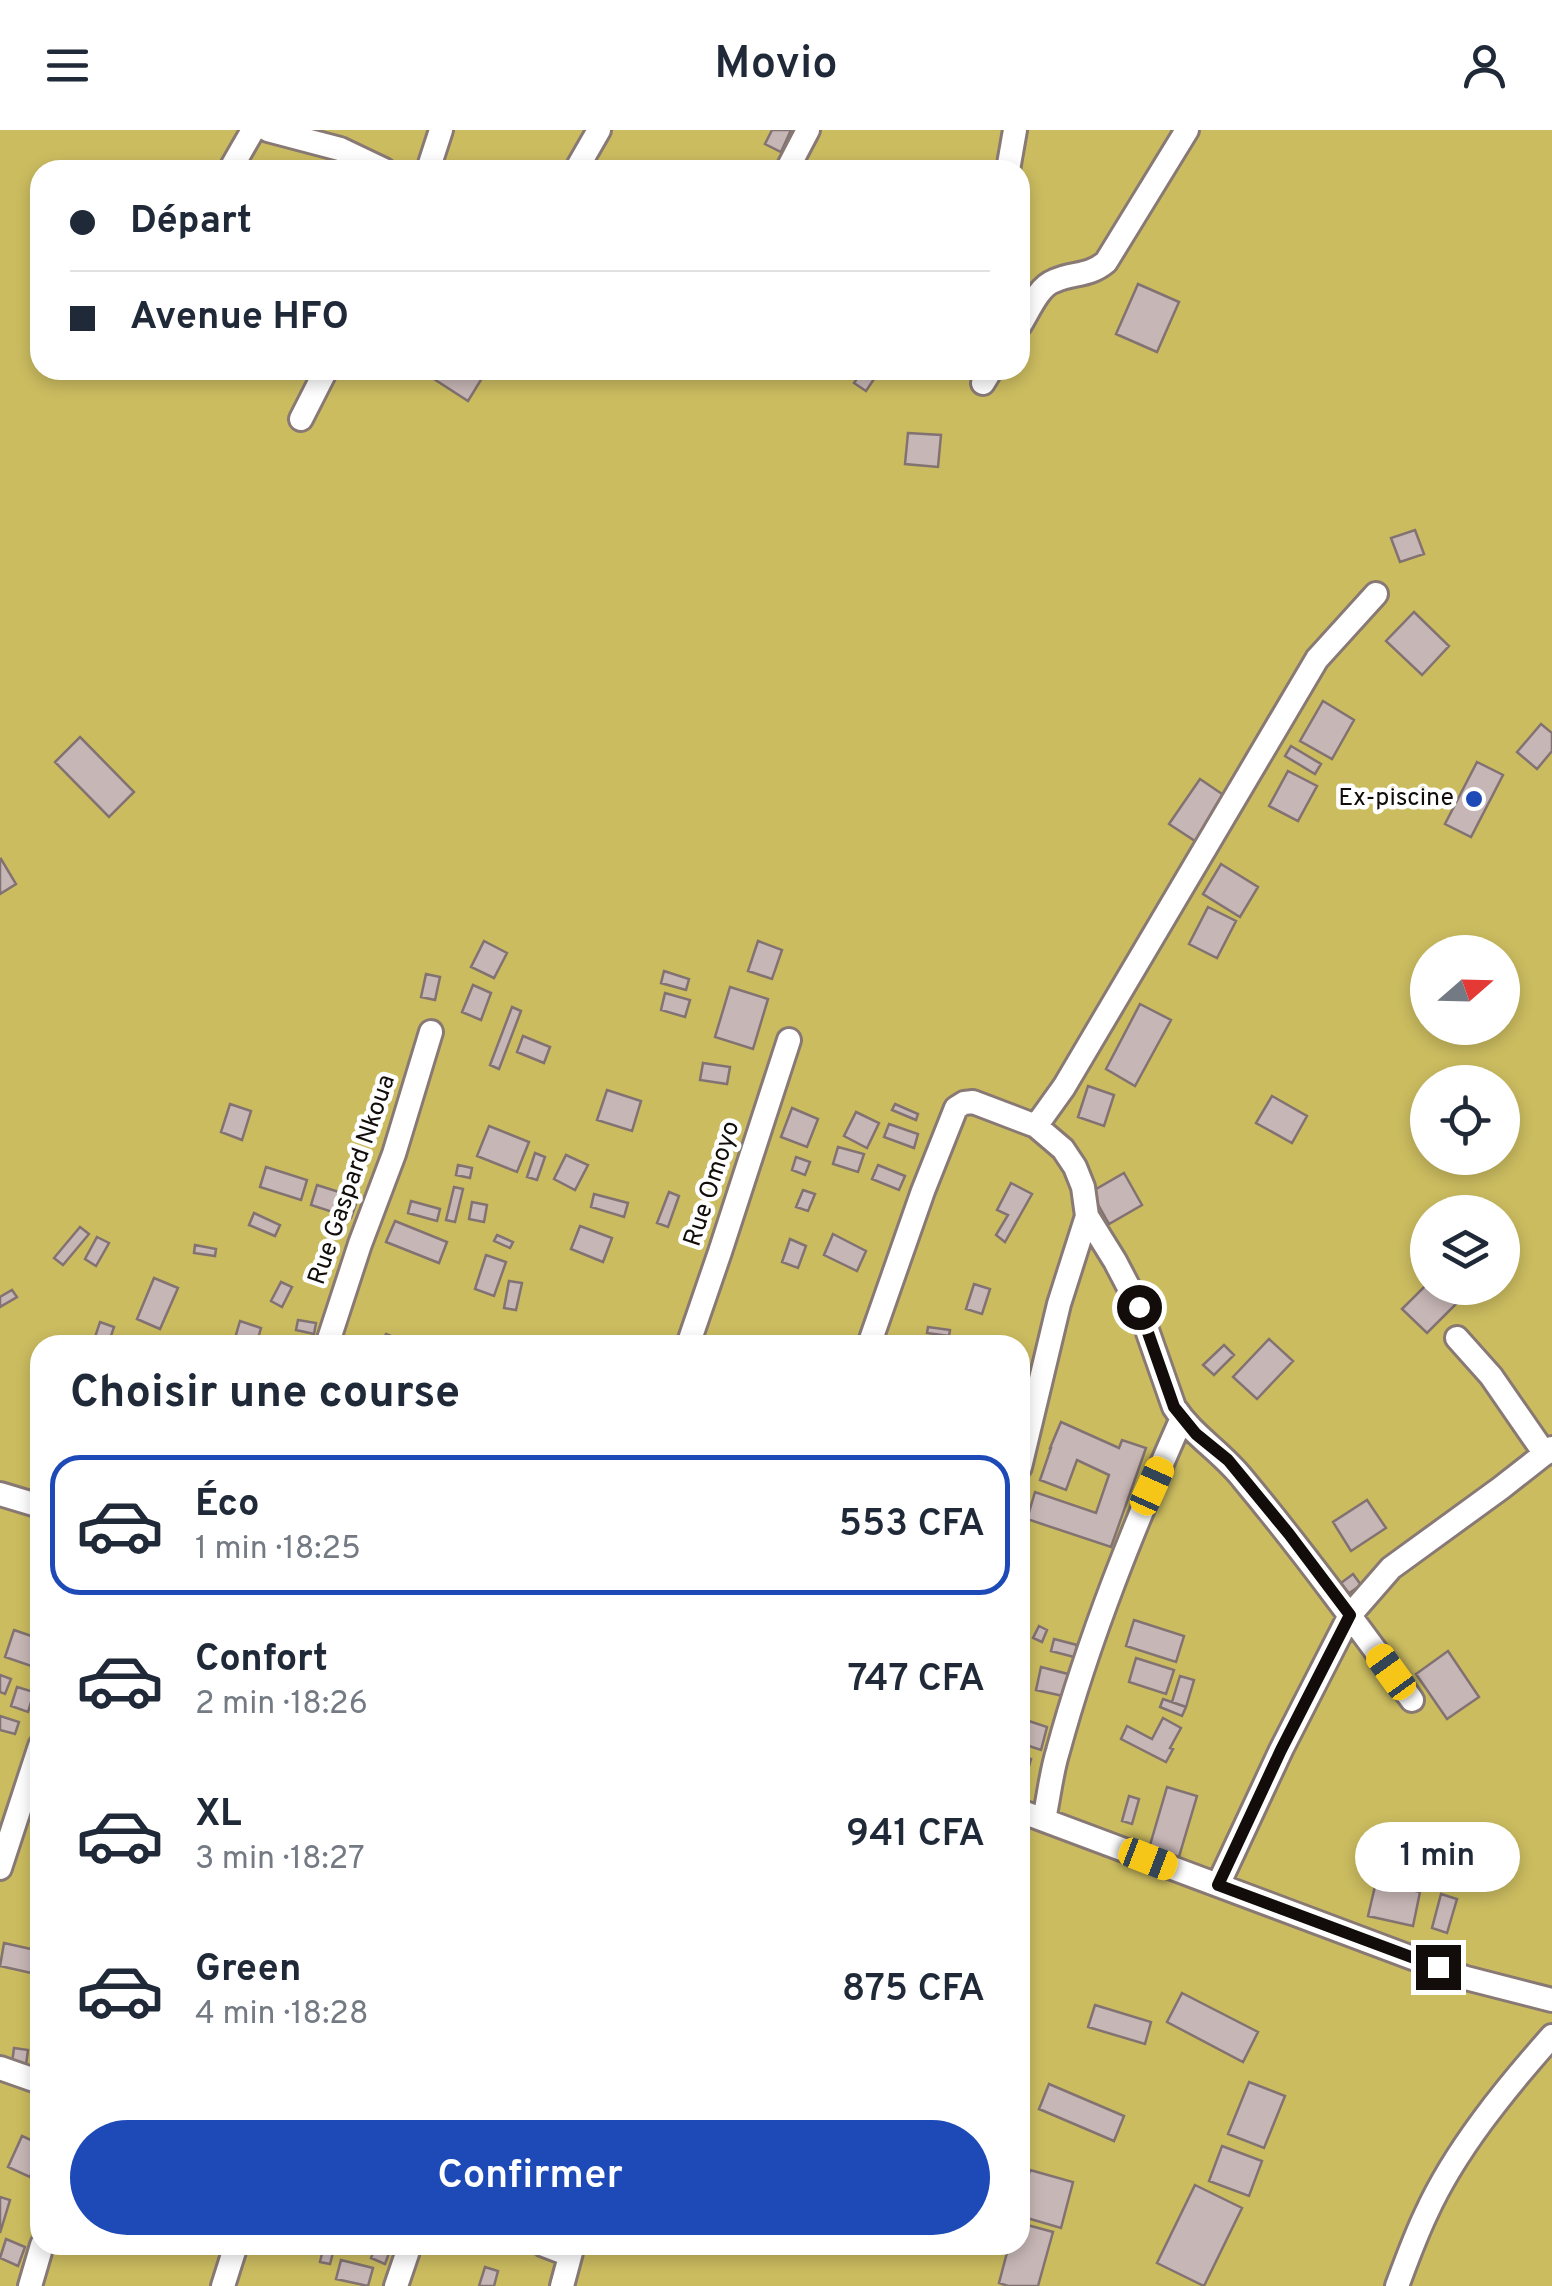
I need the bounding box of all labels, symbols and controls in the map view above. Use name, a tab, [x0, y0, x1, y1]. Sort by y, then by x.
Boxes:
text: Movio	[714, 37, 838, 94]
icon: menu	[40, 38, 95, 93]
icon: person	[1457, 38, 1512, 93]
text: Départ	[130, 198, 252, 247]
text: Avenue HFO	[130, 294, 349, 343]
place label: Ex-piscine	[1338, 783, 1454, 815]
marker: Ex-piscine	[1463, 788, 1485, 810]
north arrow	[1410, 935, 1520, 1045]
map controls	[1410, 935, 1520, 1305]
button: locate	[1410, 1065, 1520, 1175]
street label: Rue Gaspard Nkoua	[302, 1071, 404, 1289]
street label: Rue Omoyo	[678, 1117, 748, 1251]
button: layers	[1410, 1195, 1520, 1305]
route start	[1117, 1285, 1162, 1330]
text: Choisir une course	[70, 1366, 460, 1423]
car	[1126, 1452, 1178, 1520]
icon: car	[75, 1480, 165, 1570]
text: Éco	[195, 1481, 259, 1530]
text: 553 CFA	[839, 1501, 985, 1550]
text: 1 min · 18:25	[195, 1530, 361, 1570]
icon: car	[75, 1635, 165, 1725]
text: Confort	[195, 1636, 328, 1685]
car	[1361, 1639, 1421, 1705]
text: 747 CFA	[848, 1656, 985, 1705]
text: 2 min · 18:26	[195, 1685, 368, 1725]
icon: car	[75, 1790, 165, 1880]
text: XL	[195, 1791, 242, 1840]
text: 941 CFA	[846, 1811, 985, 1860]
callout: 1 min	[1356, 1822, 1520, 1892]
car	[1115, 1834, 1181, 1884]
text: 1 min	[1400, 1837, 1475, 1877]
text: 3 min · 18:27	[195, 1840, 365, 1880]
icon: car	[75, 1945, 165, 2035]
route end	[1416, 1945, 1461, 1990]
text: Green	[195, 1946, 301, 1995]
text: 875 CFA	[842, 1966, 985, 2015]
text: 4 min · 18:28	[195, 1995, 369, 2035]
button: Confirmer	[70, 2120, 990, 2235]

